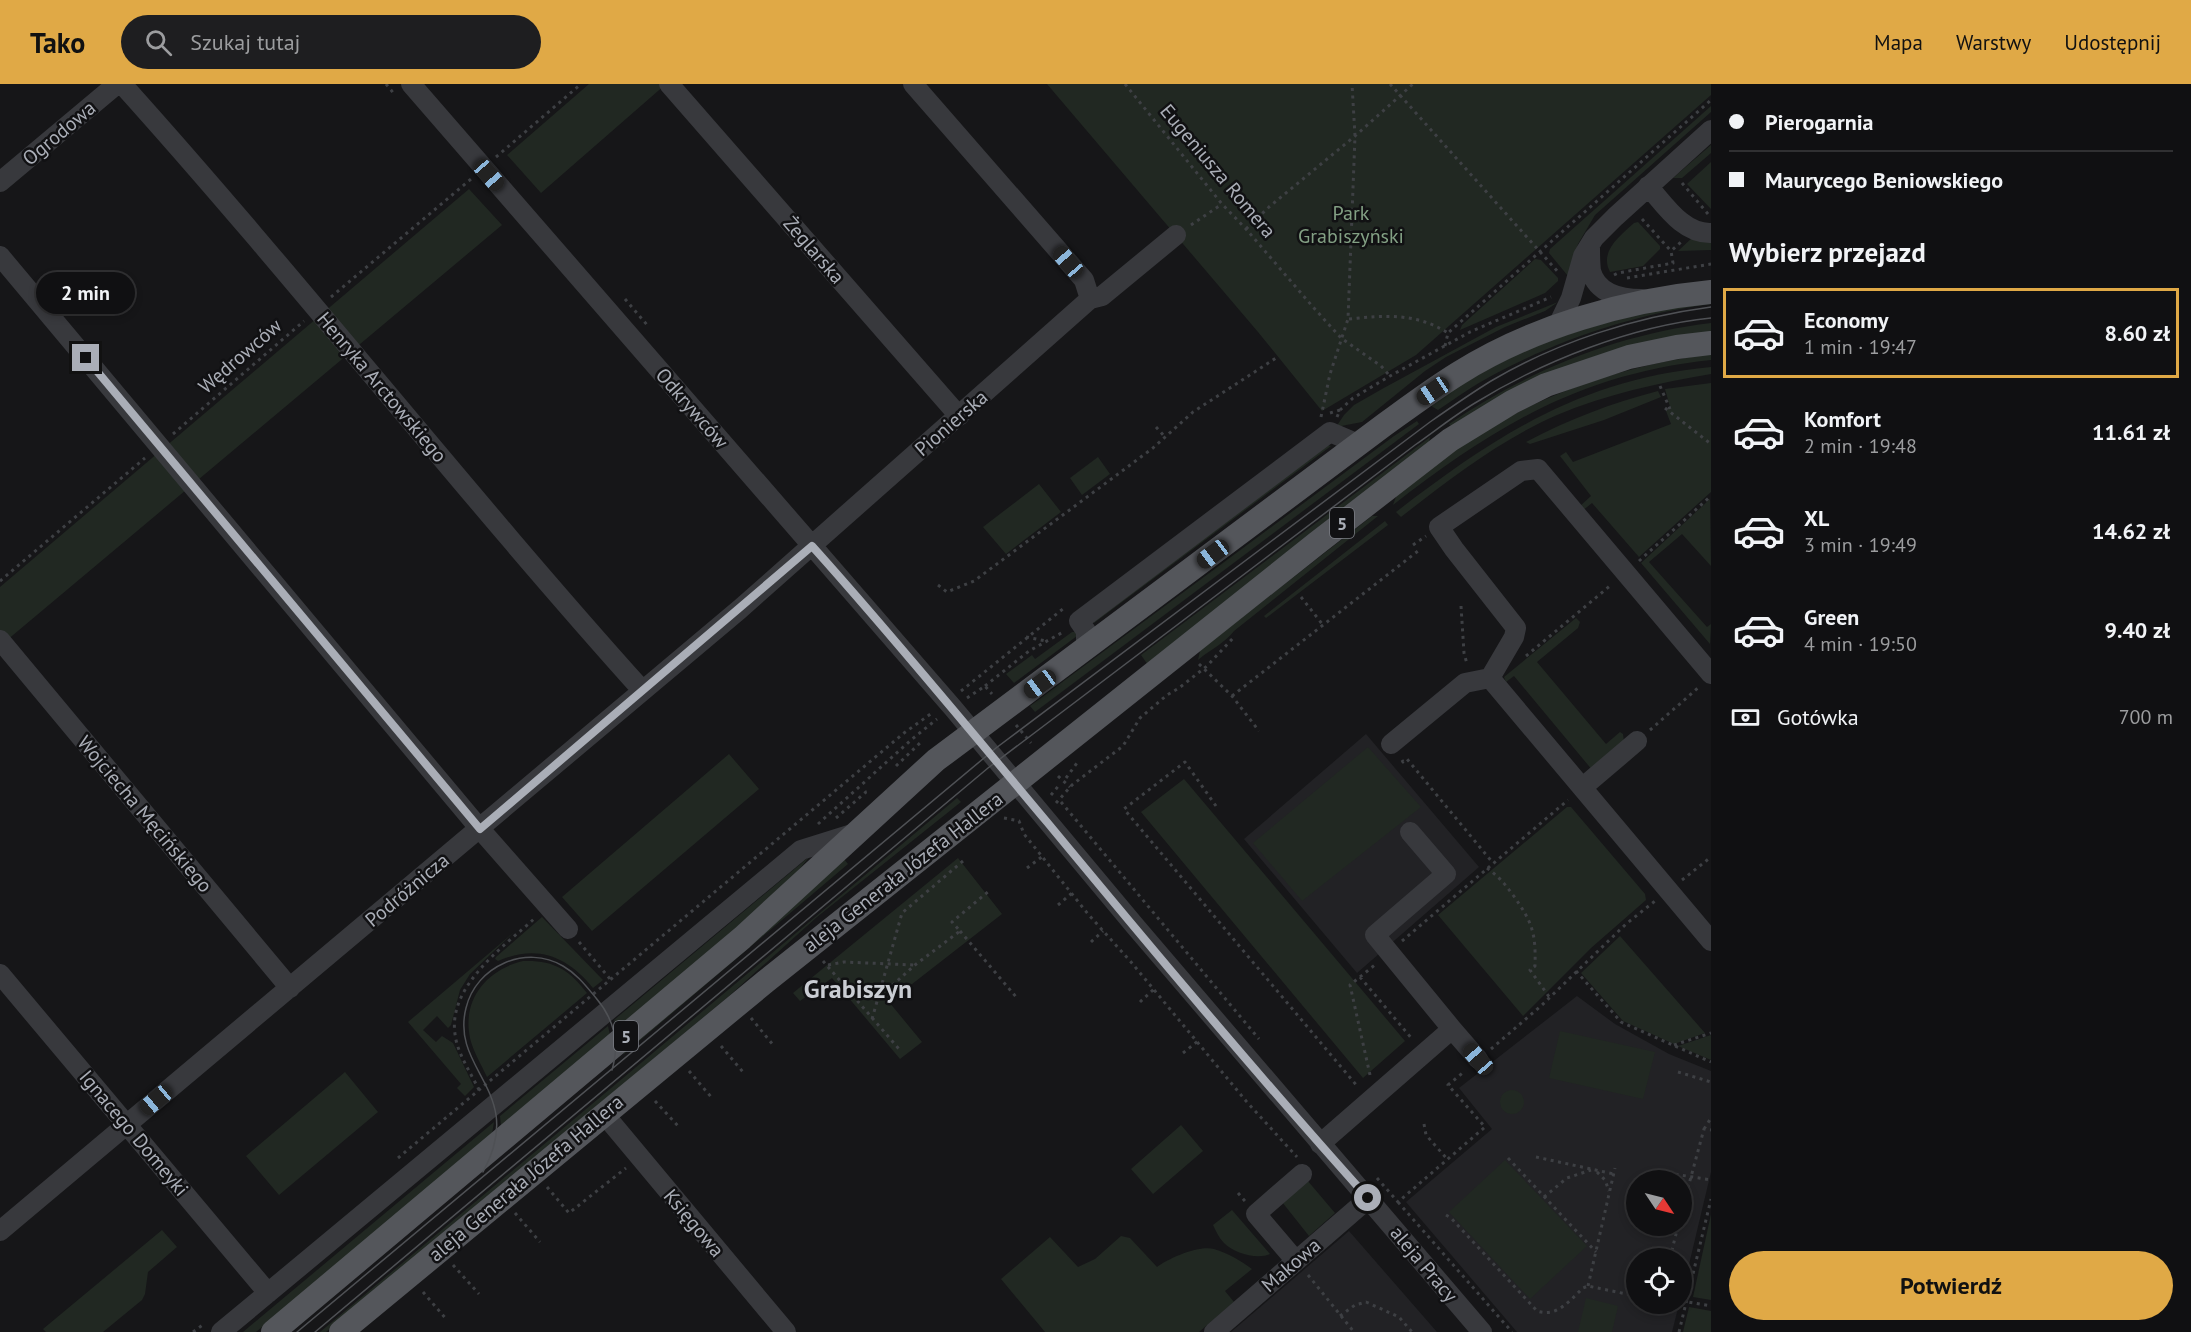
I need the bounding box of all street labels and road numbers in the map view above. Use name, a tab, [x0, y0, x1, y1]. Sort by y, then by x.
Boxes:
street label: Ogrodowa	[17, 95, 101, 171]
street label: Eugeniusza Romera	[1154, 99, 1282, 243]
street label: Żeglarska	[778, 211, 850, 289]
street label: Henryka Arctowskiego	[311, 306, 453, 468]
street label: Wędrowców	[193, 312, 287, 399]
street label: Odkrywców	[650, 362, 734, 454]
street label: Pionierska	[909, 384, 993, 462]
road number: 5	[1330, 508, 1354, 538]
street label: Wojciecha Męcińskiego	[72, 730, 218, 898]
street label: aleja Generała Józefa Hallera	[798, 786, 1008, 958]
street label: Podróżnicza	[360, 847, 454, 933]
road number: 5	[614, 1021, 638, 1051]
street label: Ignacego Domeyki	[74, 1065, 194, 1201]
street label: aleja Generała Józefa Hallera	[423, 1089, 629, 1267]
street label: Księgowa	[658, 1184, 730, 1262]
street label: aleja Pracy	[1385, 1220, 1464, 1308]
street label: Makowa	[1256, 1232, 1326, 1298]

